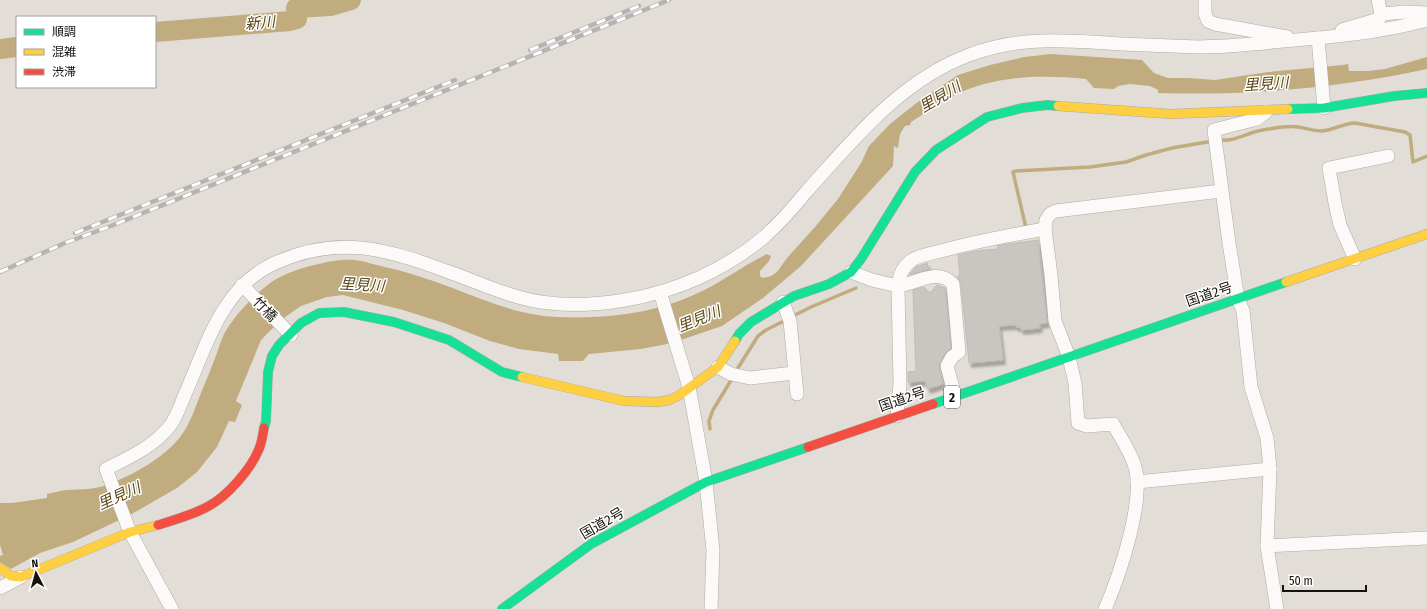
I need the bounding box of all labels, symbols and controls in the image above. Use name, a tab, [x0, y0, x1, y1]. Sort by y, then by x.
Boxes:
water label: 新川	[244, 13, 278, 33]
legend	[16, 16, 156, 88]
text: 順調	[52, 25, 76, 39]
text: 混雑	[52, 45, 76, 59]
text: 渋滞	[52, 65, 76, 79]
water label: 里見川	[1243, 73, 1291, 95]
water label: 里見川	[916, 77, 966, 116]
water label: 里見川	[339, 275, 387, 295]
street label: 国道2号	[1184, 279, 1235, 310]
street label: 竹橋	[249, 293, 280, 325]
water label: 里見川	[675, 301, 725, 336]
street label: 国道2号	[877, 384, 928, 415]
road number: 2	[944, 386, 960, 408]
water label: 里見川	[95, 478, 145, 513]
street label: 国道2号	[577, 504, 627, 543]
north arrow	[16, 553, 56, 593]
text: N	[31, 557, 39, 570]
scale bar	[1283, 567, 1366, 593]
text: 50 m	[1289, 574, 1313, 588]

